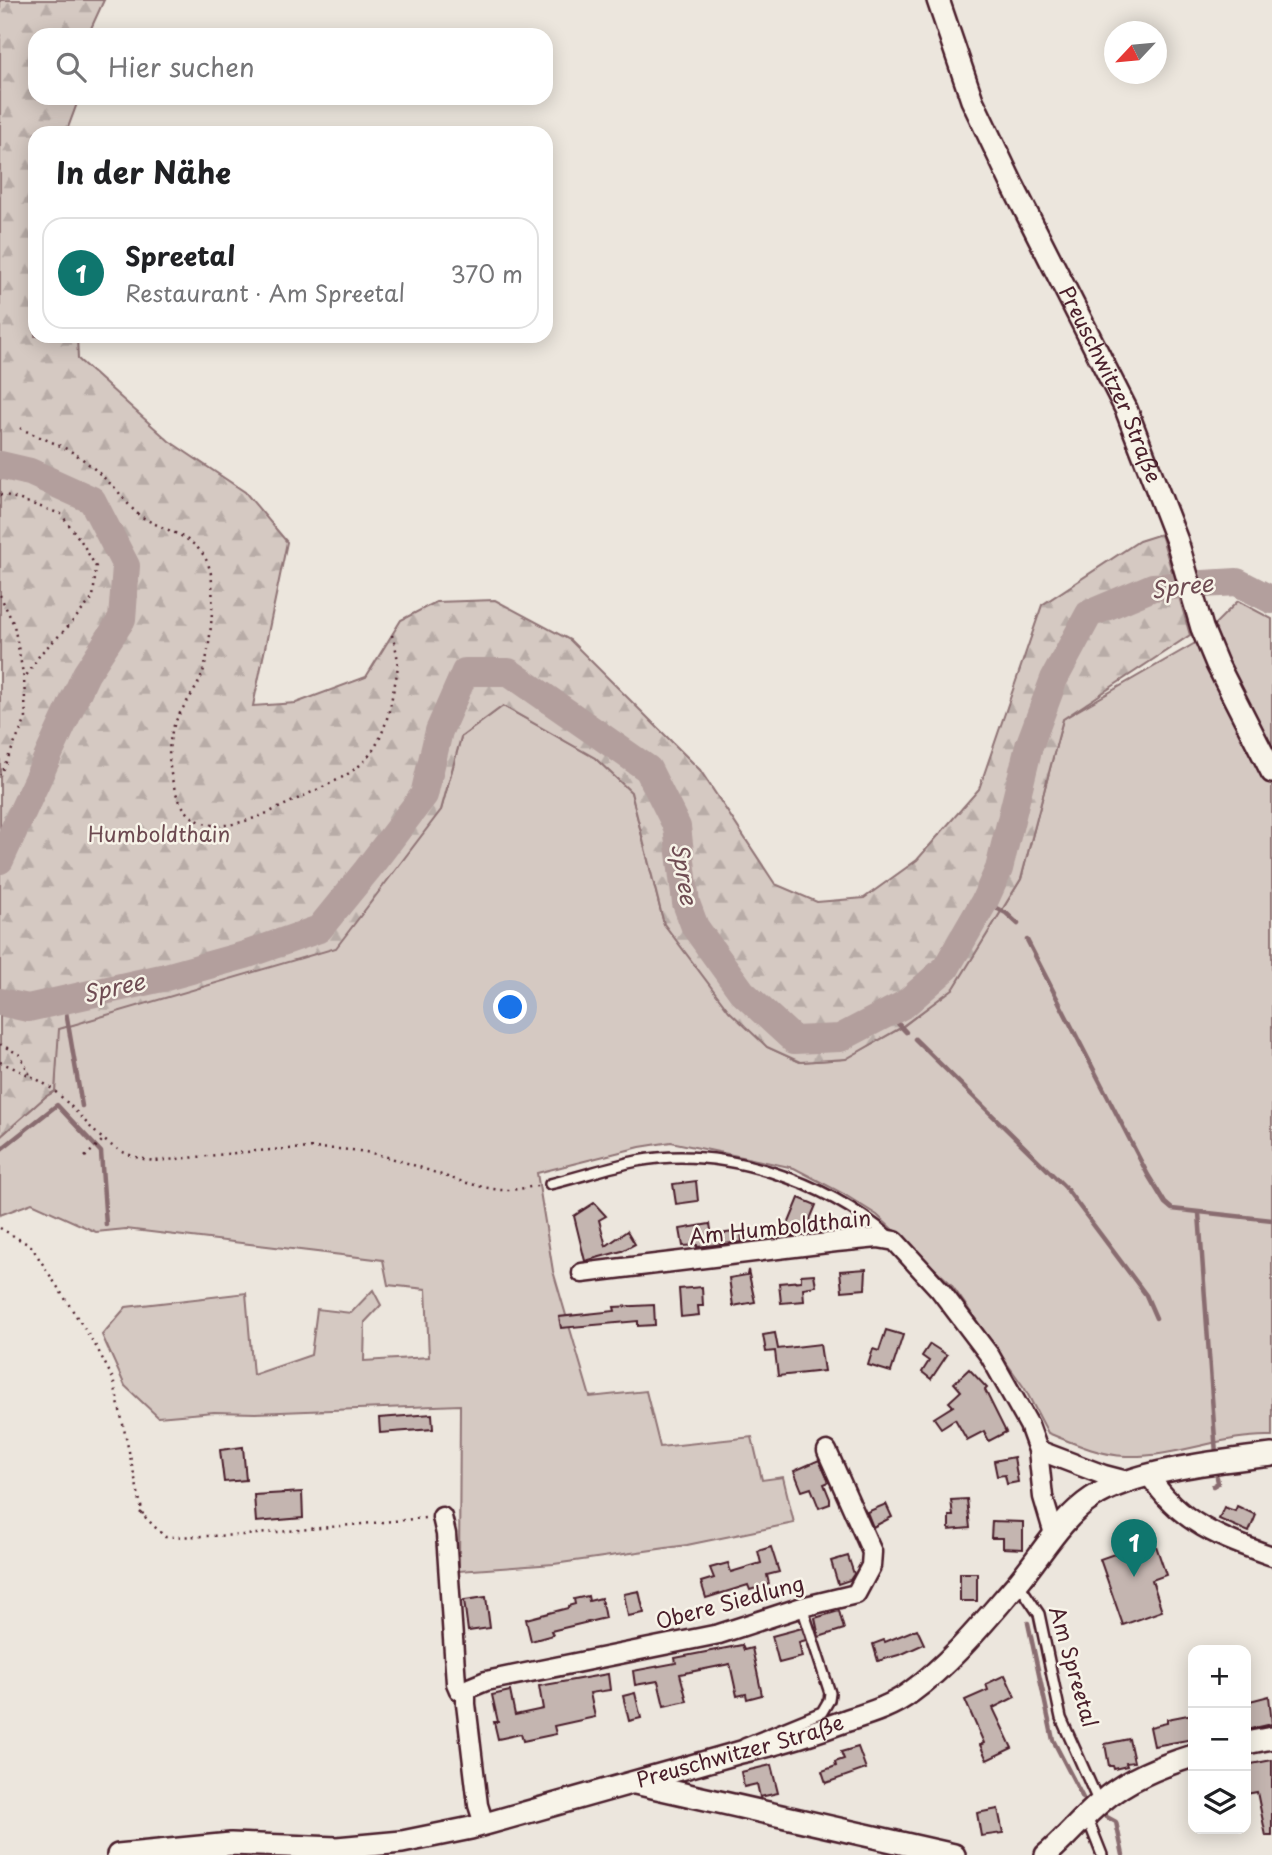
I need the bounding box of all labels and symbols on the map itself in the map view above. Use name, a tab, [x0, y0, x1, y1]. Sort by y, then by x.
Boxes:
north arrow	[1104, 21, 1167, 84]
street label: Preuschwitzer Straße	[1052, 280, 1171, 487]
water label: Spree	[1149, 564, 1216, 607]
park label: Humboldthain	[88, 817, 230, 849]
water label: Spree	[663, 840, 708, 908]
water label: Spree	[79, 962, 149, 1011]
your location	[493, 990, 527, 1024]
street label: Am Humboldthain	[687, 1201, 872, 1251]
pin: 1	[1111, 1519, 1157, 1577]
street label: Obere Siedlung	[652, 1566, 807, 1636]
street label: Am Spreetal	[1042, 1602, 1107, 1731]
street label: Preuschwitzer Straße	[632, 1705, 848, 1795]

